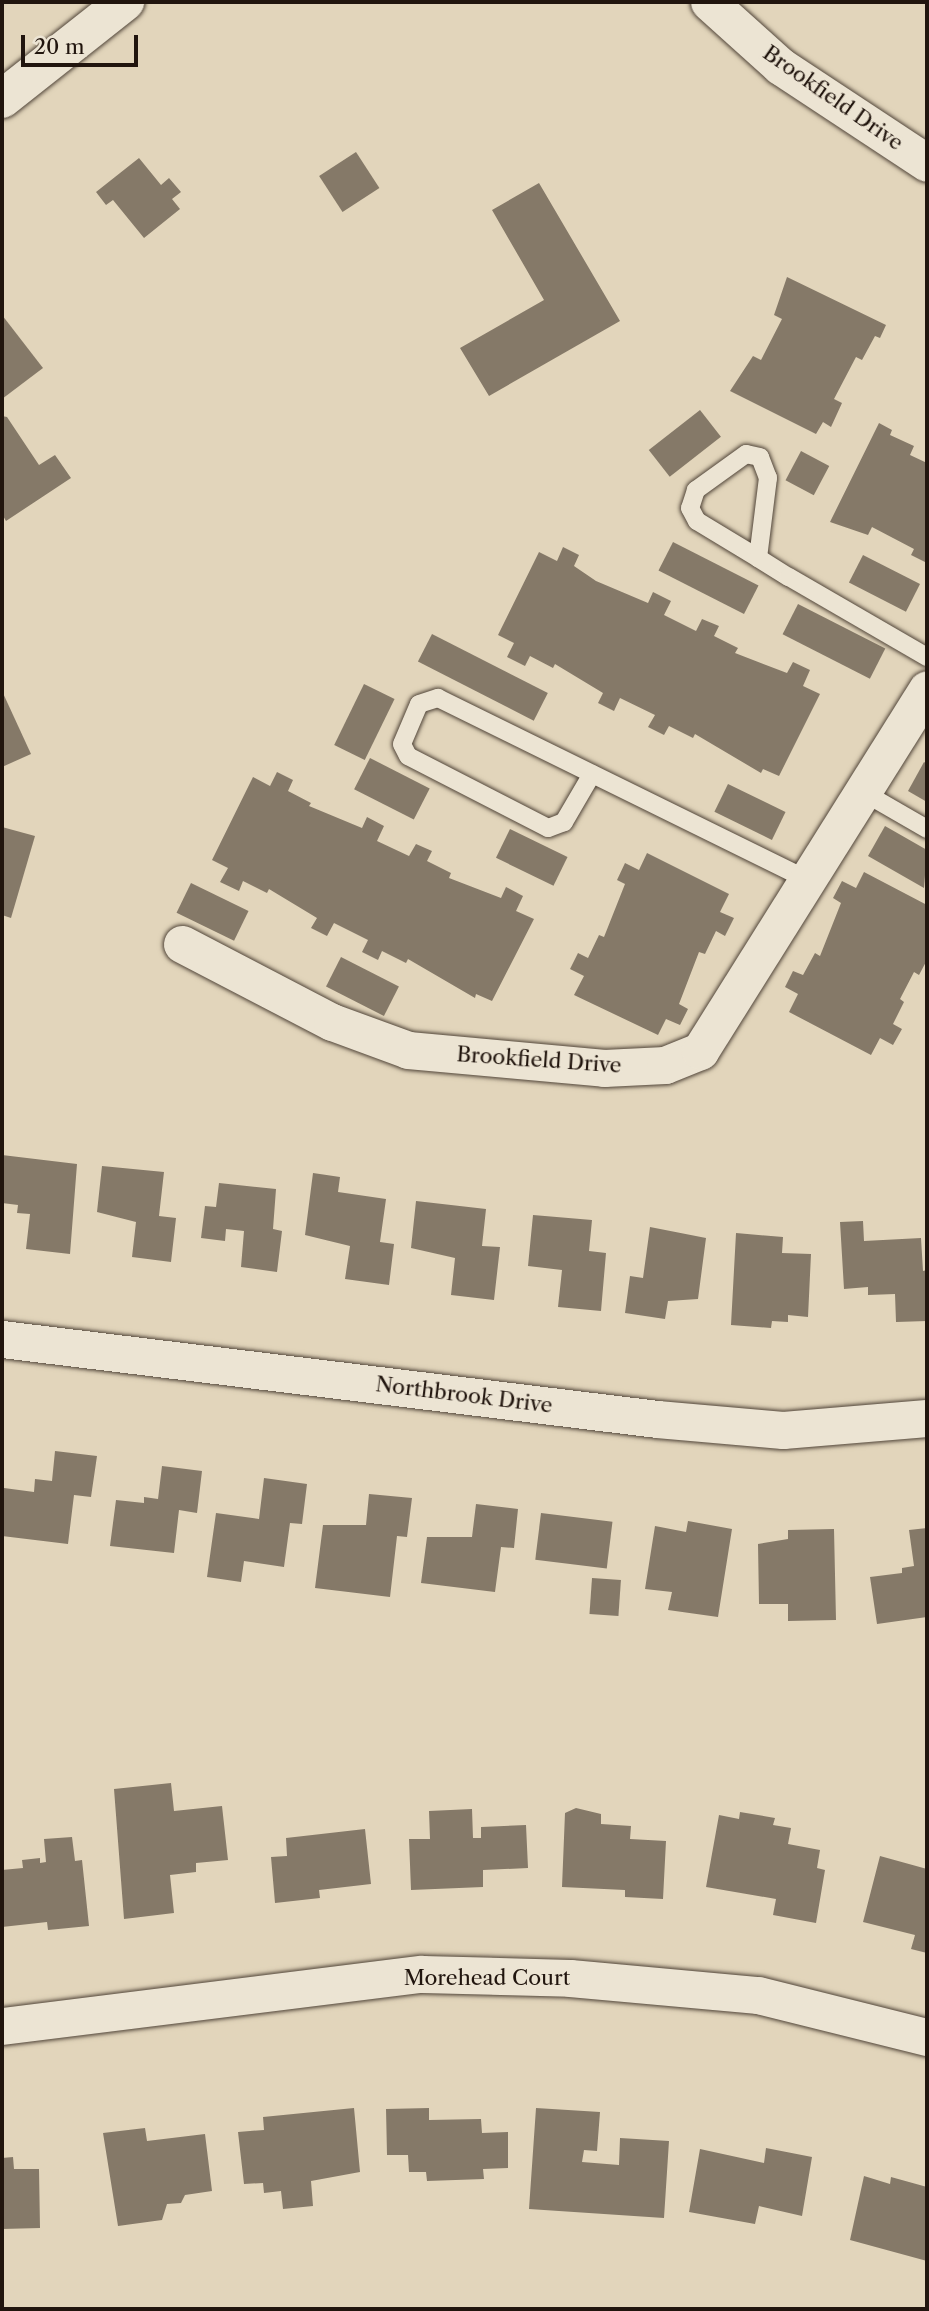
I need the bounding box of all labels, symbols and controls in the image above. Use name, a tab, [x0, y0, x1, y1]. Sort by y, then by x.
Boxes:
scale bar	[24, 21, 142, 65]
text: 20 m	[34, 34, 85, 59]
street label: Brookfield Drive	[758, 40, 908, 156]
street label: Brookfield Drive	[456, 1042, 622, 1078]
street label: Northbrook Drive	[374, 1372, 554, 1418]
street label: Morehead Court	[404, 1965, 570, 1991]

